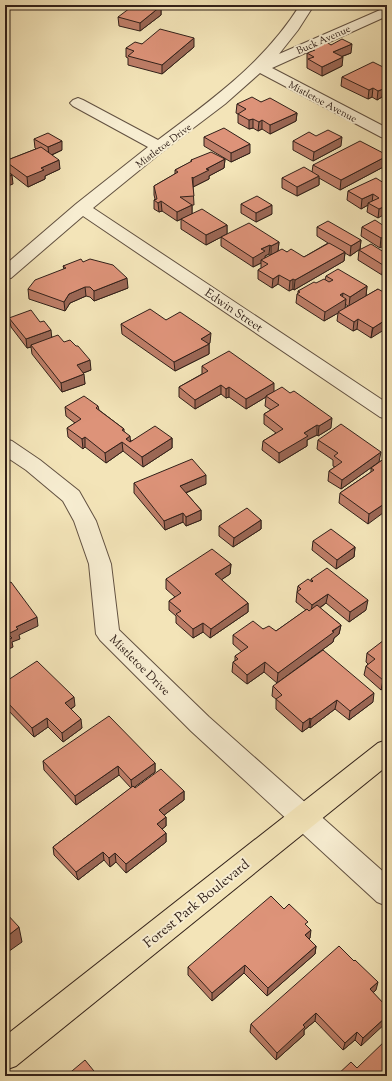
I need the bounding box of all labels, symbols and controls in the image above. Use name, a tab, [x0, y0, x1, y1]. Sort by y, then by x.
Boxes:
street label: Buck Avenue	[294, 22, 353, 59]
street label: Mistletoe Avenue	[285, 78, 360, 127]
street label: Mistletoe Drive	[133, 120, 195, 172]
street label: Edwin Street	[201, 285, 266, 337]
street label: Mistletoe Drive	[105, 631, 174, 701]
street label: Forest Park Boulevard	[140, 855, 255, 954]

